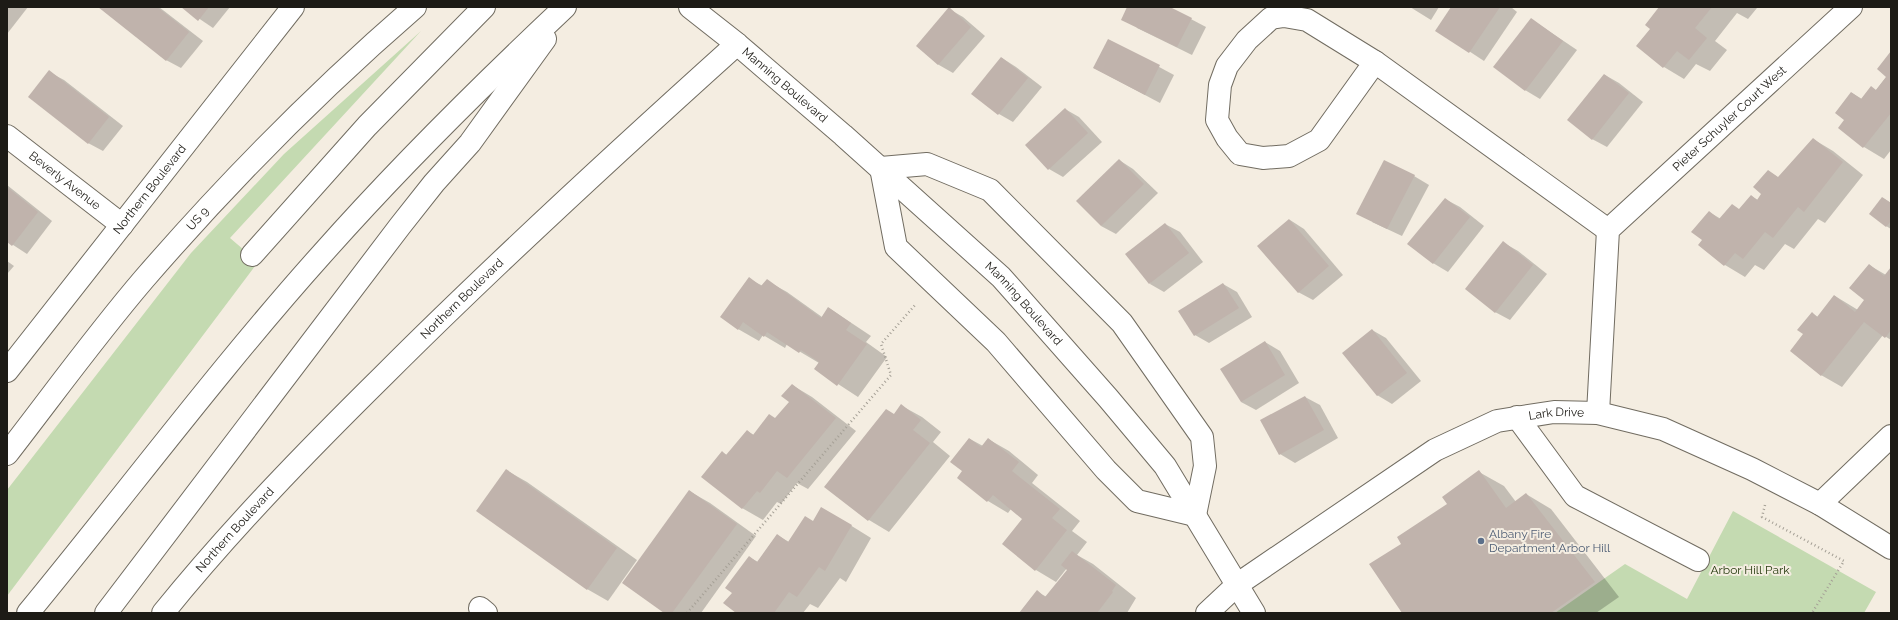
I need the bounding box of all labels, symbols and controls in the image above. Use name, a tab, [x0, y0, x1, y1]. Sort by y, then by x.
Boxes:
street label: Manning Boulevard	[739, 45, 830, 125]
street label: Pieter Schuyler Court West	[1670, 63, 1789, 174]
street label: Northern Boulevard	[110, 142, 189, 237]
street label: Beverly Avenue	[26, 149, 103, 213]
street label: US 9	[184, 204, 212, 233]
street label: Northern Boulevard	[418, 256, 506, 342]
street label: Manning Boulevard	[982, 259, 1065, 348]
street label: Lark Drive	[1527, 405, 1584, 423]
street label: Northern Boulevard	[193, 484, 277, 575]
place label: Albany Fire Department Arbor Hill	[1489, 527, 1611, 555]
marker: Albany Fire Department Arbor Hill	[1476, 536, 1486, 546]
park label: Arbor Hill Park	[1710, 563, 1790, 577]

